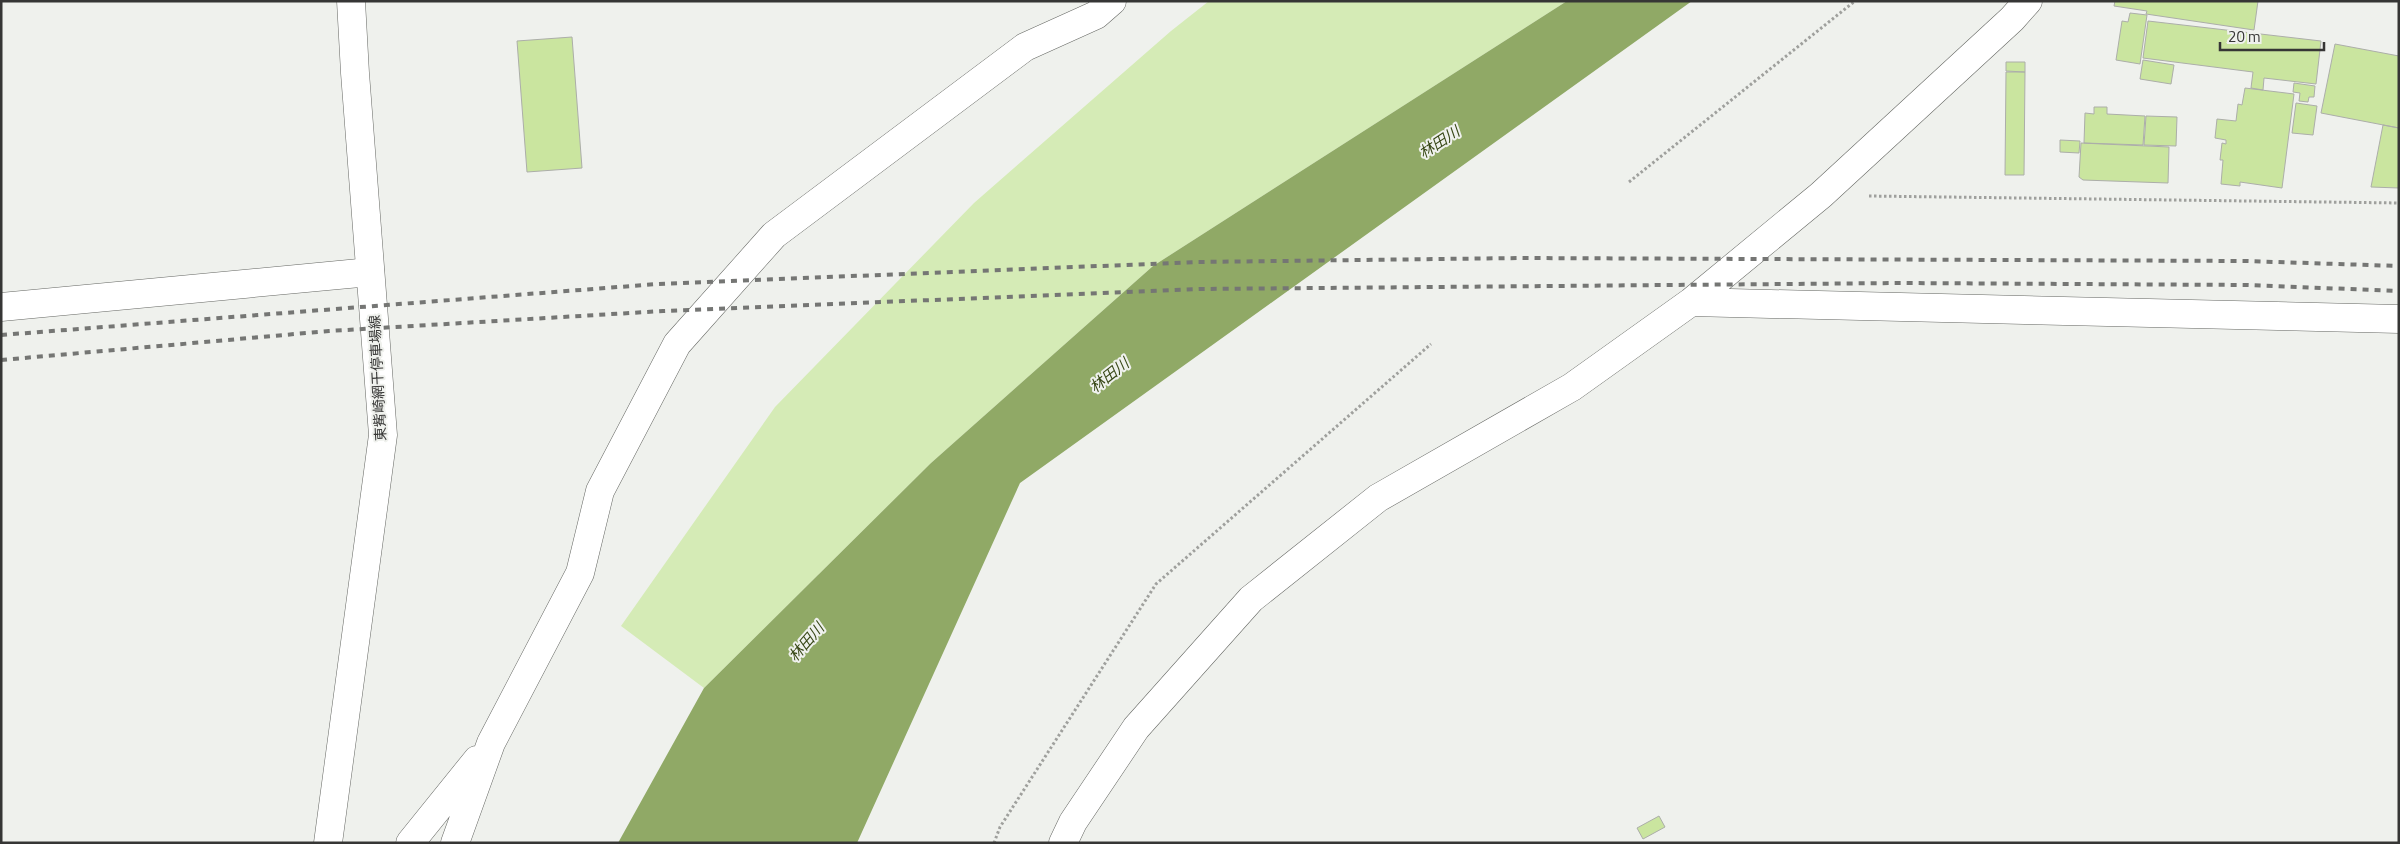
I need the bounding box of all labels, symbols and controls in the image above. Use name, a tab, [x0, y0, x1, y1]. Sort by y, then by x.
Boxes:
scale bar	[2220, 20, 2324, 52]
text: 20 m	[2228, 25, 2261, 48]
water label: 林田川	[1414, 119, 1466, 164]
street label: 東觜崎網干停車場線	[363, 315, 391, 441]
water label: 林田川	[1084, 351, 1135, 398]
water label: 林田川	[783, 616, 831, 667]

